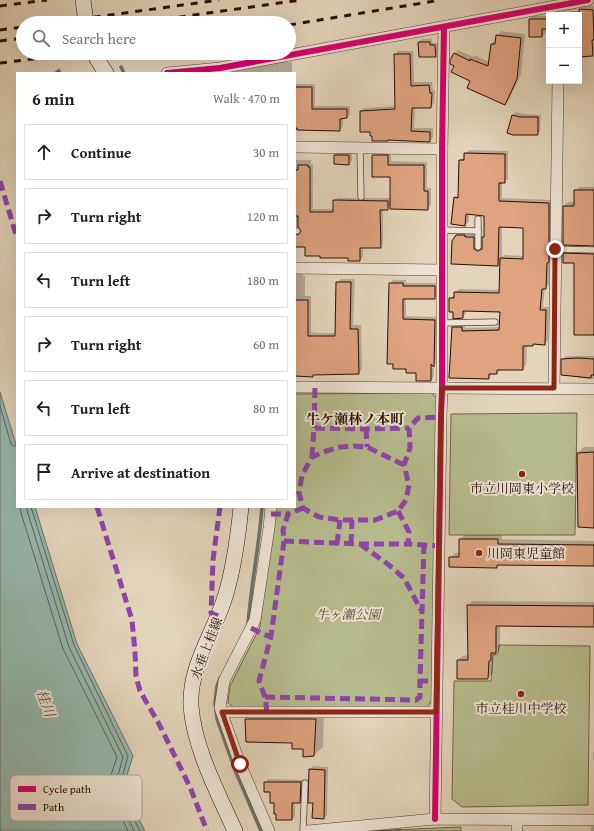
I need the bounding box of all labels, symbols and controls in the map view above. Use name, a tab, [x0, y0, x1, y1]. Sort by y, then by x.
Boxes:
map controls	[546, 12, 582, 84]
button: +	[546, 12, 582, 48]
search box	[16, 16, 296, 60]
icon: search	[30, 27, 52, 49]
text: Search here	[62, 28, 136, 49]
button: −	[546, 48, 582, 84]
text: 6 min	[32, 86, 74, 111]
text: Walk · 470 m	[213, 89, 280, 108]
icon: ahead	[33, 141, 55, 163]
text: Continue	[71, 142, 132, 163]
text: 30 m	[253, 143, 279, 162]
icon: right	[33, 205, 55, 227]
text: Turn right	[71, 206, 142, 227]
text: 120 m	[247, 207, 279, 226]
route end	[546, 240, 564, 258]
icon: left	[33, 269, 55, 291]
text: Turn left	[71, 270, 130, 291]
text: 180 m	[247, 271, 279, 290]
icon: right	[33, 333, 55, 355]
text: Turn right	[71, 334, 142, 355]
text: 60 m	[253, 335, 279, 354]
icon: left	[33, 397, 55, 419]
text: Turn left	[71, 398, 130, 419]
text: 80 m	[253, 399, 279, 418]
district label: 牛ケ瀬林ノ本町	[306, 409, 405, 429]
icon: arrive	[33, 461, 55, 483]
text: Arrive at destination	[71, 462, 210, 483]
marker: 市立川岡東小学校	[517, 469, 527, 479]
place label: 市立川岡東小学校	[470, 479, 574, 498]
place label: 川岡東児童館	[487, 544, 565, 563]
marker: 川岡東児童館	[474, 548, 484, 558]
park label: 牛ヶ瀬公園	[315, 605, 382, 624]
street label: 水垂上桂線	[186, 614, 227, 682]
water label: 桂川	[32, 686, 61, 721]
marker: 市立桂川中学校	[516, 689, 526, 699]
place label: 市立桂川中学校	[475, 699, 567, 718]
route start	[231, 755, 249, 773]
legend	[10, 775, 142, 821]
text: Cycle path	[43, 781, 92, 797]
text: Path	[43, 799, 65, 815]

